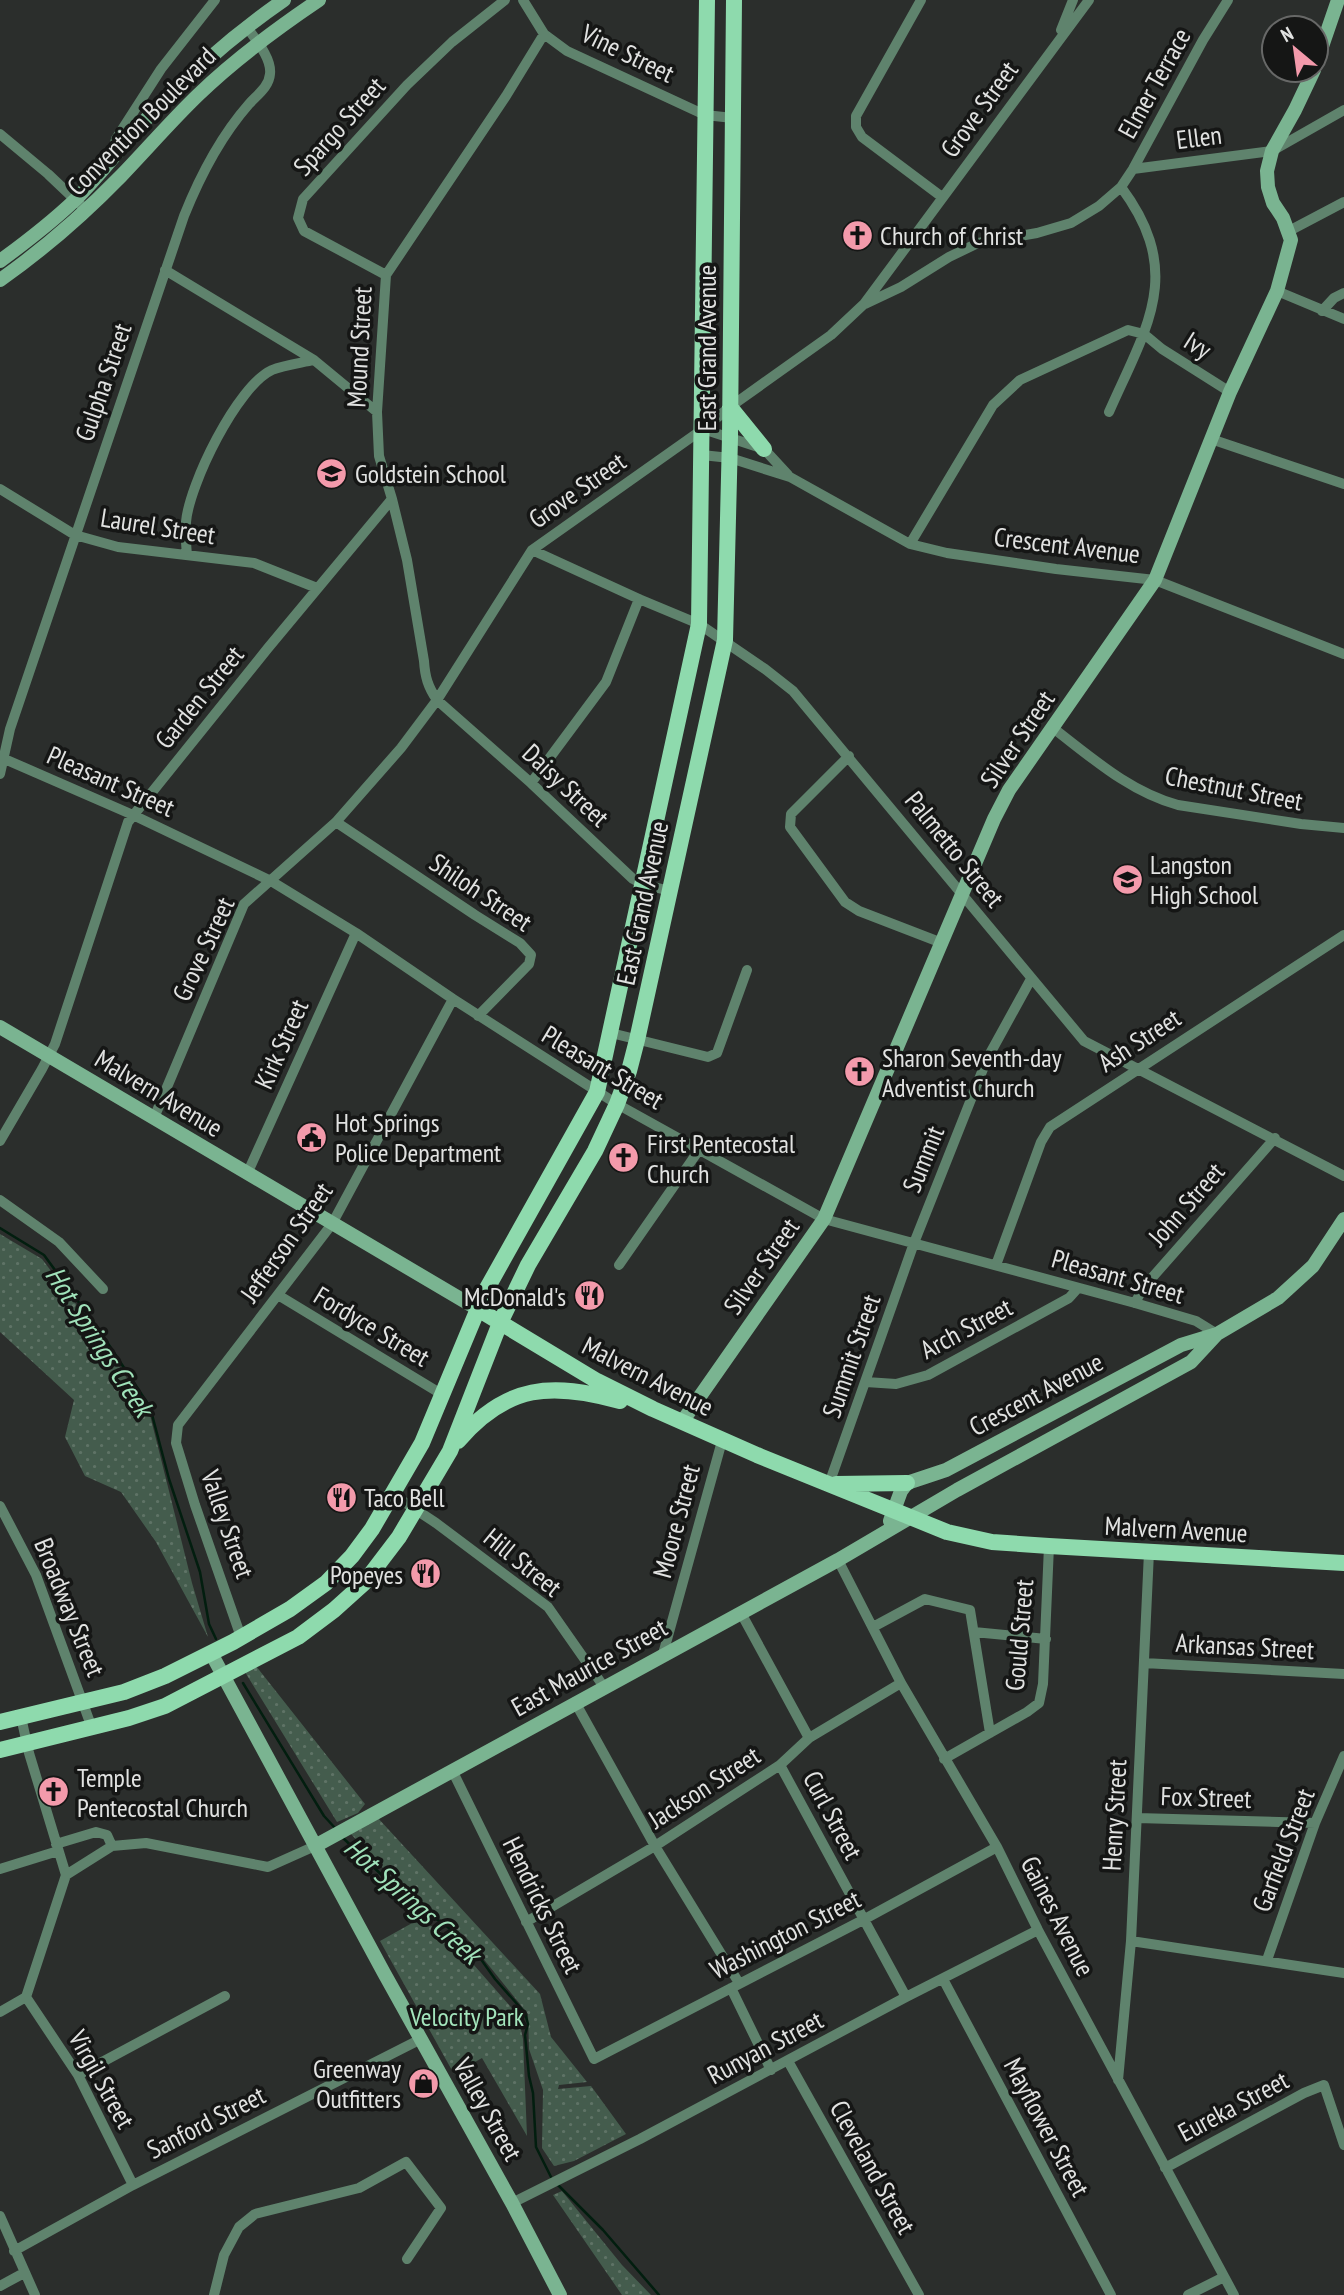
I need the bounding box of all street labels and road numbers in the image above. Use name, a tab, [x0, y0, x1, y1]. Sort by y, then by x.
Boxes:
street label: Vine Street	[575, 16, 680, 90]
street label: Elmer Terrace	[1110, 22, 1198, 144]
street label: Convention Boulevard	[60, 40, 222, 202]
street label: Grove Street	[933, 54, 1025, 164]
street label: Spargo Street	[286, 70, 392, 182]
street label: Ellen	[1174, 118, 1224, 156]
street label: East Grand Avenue	[690, 265, 723, 431]
street label: Mound Street	[339, 286, 379, 408]
street label: Gulpha Street	[67, 319, 139, 445]
street label: Ivy	[1178, 324, 1218, 366]
street label: Grove Street	[522, 445, 632, 535]
street label: Laurel Street	[98, 501, 218, 551]
street label: Crescent Avenue	[992, 520, 1142, 570]
street label: Garden Street	[147, 639, 251, 755]
street label: Silver Street	[973, 684, 1061, 794]
street label: Daisy Street	[516, 736, 616, 834]
street label: Pleasant Street	[42, 738, 180, 824]
street label: Chestnut Street	[1163, 759, 1305, 817]
street label: Palmetto Street	[898, 784, 1012, 914]
street label: East Grand Avenue	[609, 818, 675, 988]
street label: Shiloh Street	[424, 846, 538, 938]
street label: Grove Street	[165, 892, 241, 1006]
street label: Kirk Street	[247, 994, 315, 1094]
street label: Ash Street	[1091, 1001, 1187, 1079]
street label: Pleasant Street	[536, 1018, 670, 1116]
street label: Malvern Avenue	[89, 1042, 229, 1144]
street label: Summit	[895, 1121, 951, 1197]
street label: John Street	[1140, 1156, 1231, 1253]
street label: Jefferson Street	[232, 1176, 339, 1309]
street label: Silver Street	[716, 1211, 806, 1321]
street label: Pleasant Street	[1048, 1241, 1188, 1311]
street label: Fordyce Street	[308, 1279, 436, 1373]
street label: Summit Street	[814, 1290, 888, 1422]
street label: Arch Street	[914, 1290, 1018, 1366]
street label: Malvern Avenue	[577, 1329, 719, 1423]
street label: Crescent Avenue	[963, 1345, 1109, 1443]
street label: Moore Street	[645, 1461, 707, 1581]
street label: Valley Street	[194, 1465, 262, 1582]
street label: Malvern Avenue	[1104, 1509, 1248, 1549]
street label: Hill Street	[477, 1521, 569, 1603]
street label: Broadway Street	[27, 1533, 113, 1681]
street label: Gould Street	[998, 1578, 1040, 1692]
street label: East Maurice Street	[505, 1611, 673, 1723]
street label: Arkansas Street	[1175, 1626, 1315, 1666]
street label: Jackson Street	[641, 1739, 766, 1836]
street label: Henry Street	[1095, 1758, 1133, 1872]
street label: Curl Street	[796, 1765, 870, 1865]
street label: Fox Street	[1160, 1779, 1252, 1815]
street label: Garfield Street	[1244, 1784, 1322, 1916]
street label: Hendricks Street	[496, 1831, 590, 1979]
street label: Gaines Avenue	[1014, 1850, 1102, 1982]
street label: Washington Street	[704, 1882, 866, 1986]
street label: Runyan Street	[702, 2003, 828, 2091]
street label: Virgil Street	[61, 2023, 142, 2134]
street label: Valley Street	[446, 2051, 530, 2166]
street label: Mayflower Street	[997, 2052, 1097, 2202]
street label: Eureka Street	[1172, 2063, 1294, 2149]
street label: Sanford Street	[141, 2078, 271, 2166]
street label: Cleveland Street	[823, 2094, 923, 2240]

